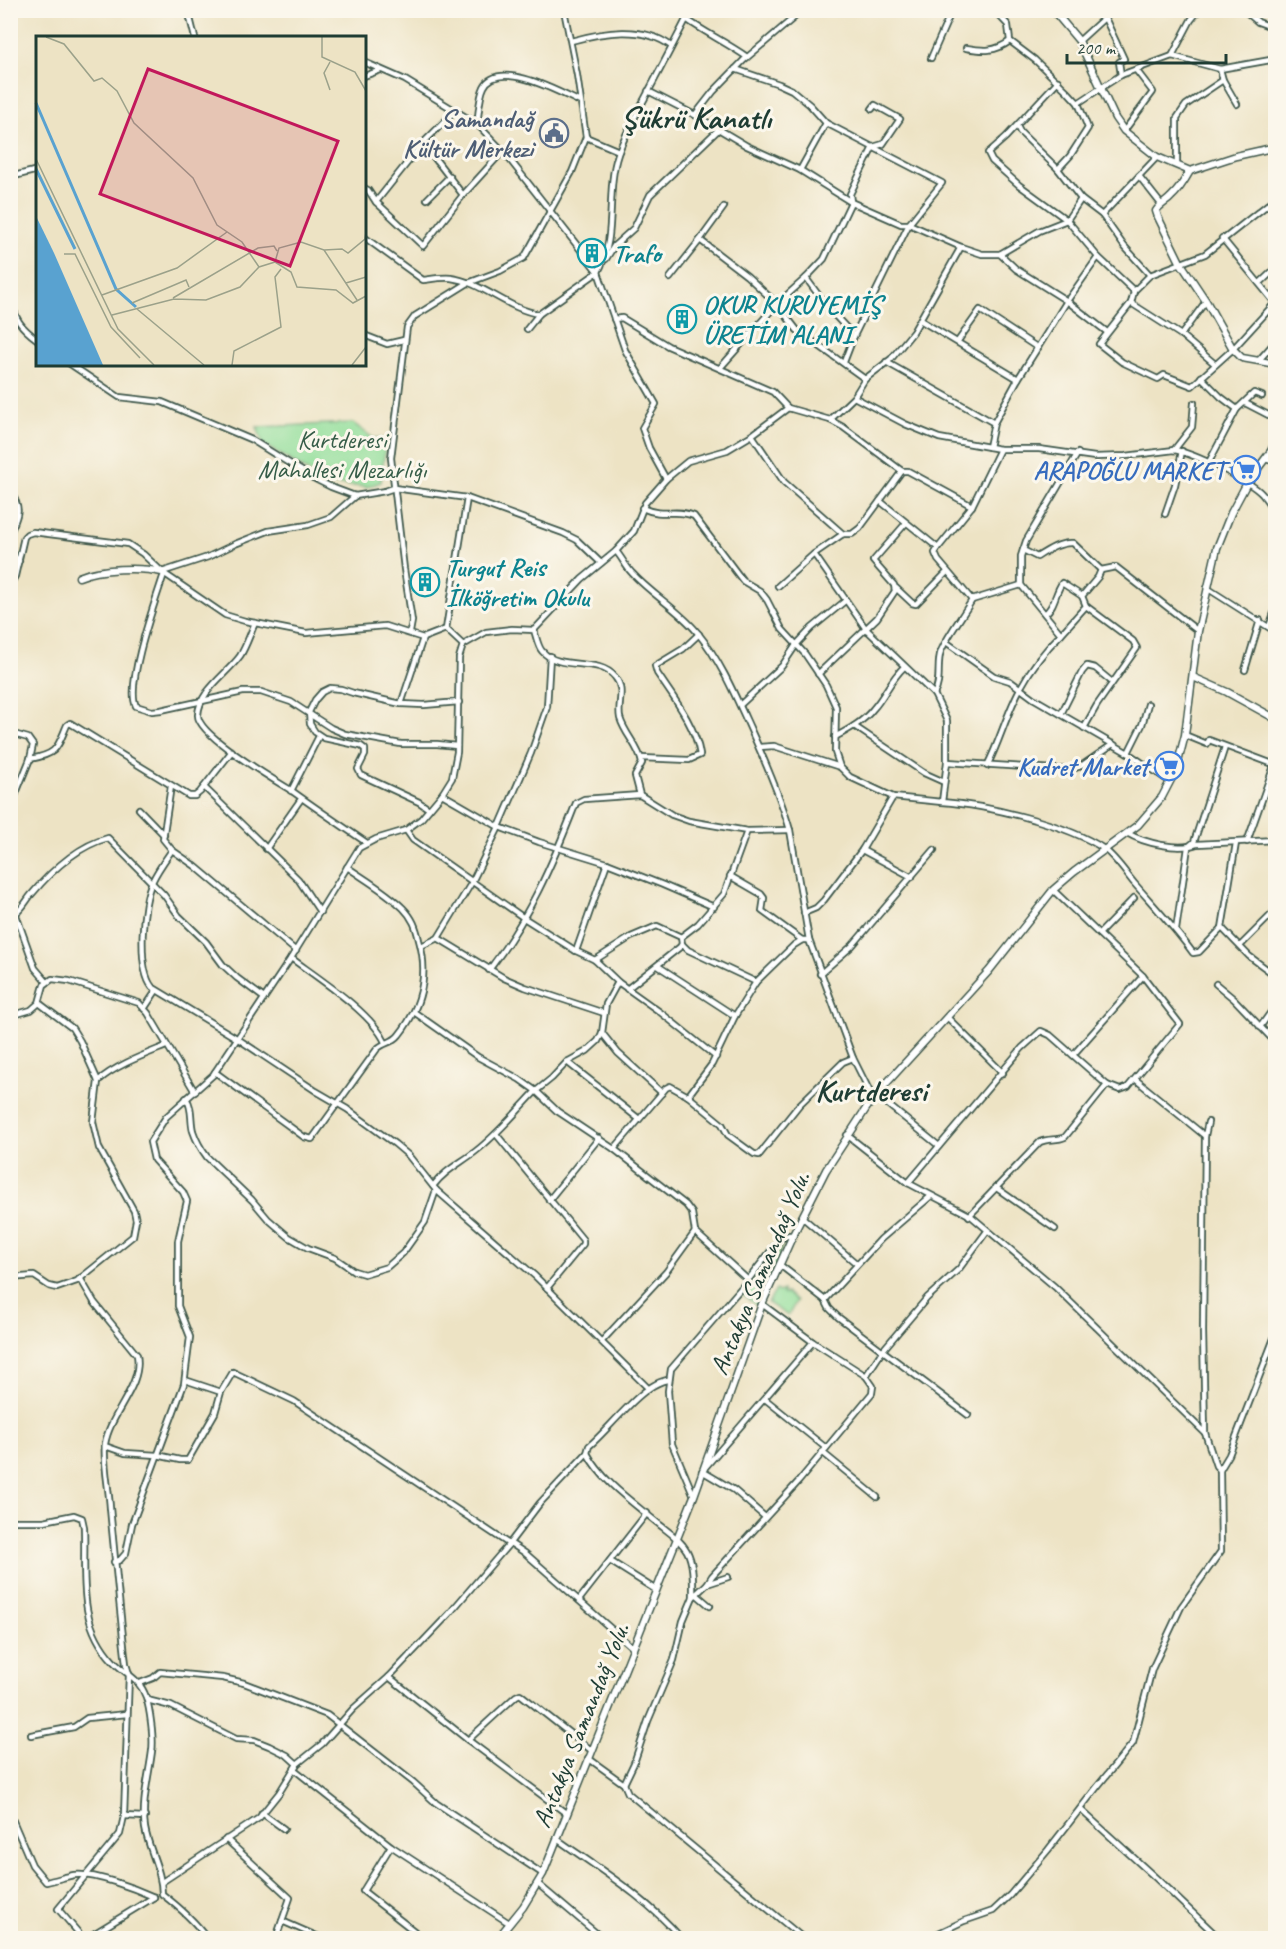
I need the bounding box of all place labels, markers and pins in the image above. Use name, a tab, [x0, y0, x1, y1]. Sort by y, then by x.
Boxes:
place label: Samandağ Kültür Merkezi	[403, 102, 537, 165]
public building icon: Samandağ Kültür Merkezi	[538, 117, 570, 149]
building icon: Trafo	[576, 237, 608, 269]
place label: Trafo	[613, 237, 663, 270]
place label: OKUR KURUYEMİŞ ÜRETİM ALANI	[703, 288, 887, 351]
building icon: OKUR KURUYEMİŞ ÜRETİM ALANI	[666, 303, 698, 335]
place label: ARAPOĞLU MARKET	[1033, 454, 1231, 487]
supermarket icon: ARAPOĞLU MARKET	[1230, 454, 1262, 486]
place label: Turgut Reis İlköğretim Okulu	[446, 551, 591, 614]
building icon: Turgut Reis İlköğretim Okulu	[409, 566, 441, 598]
place label: Kudret Market	[1017, 750, 1152, 783]
supermarket icon: Kudret Market	[1153, 750, 1185, 782]

